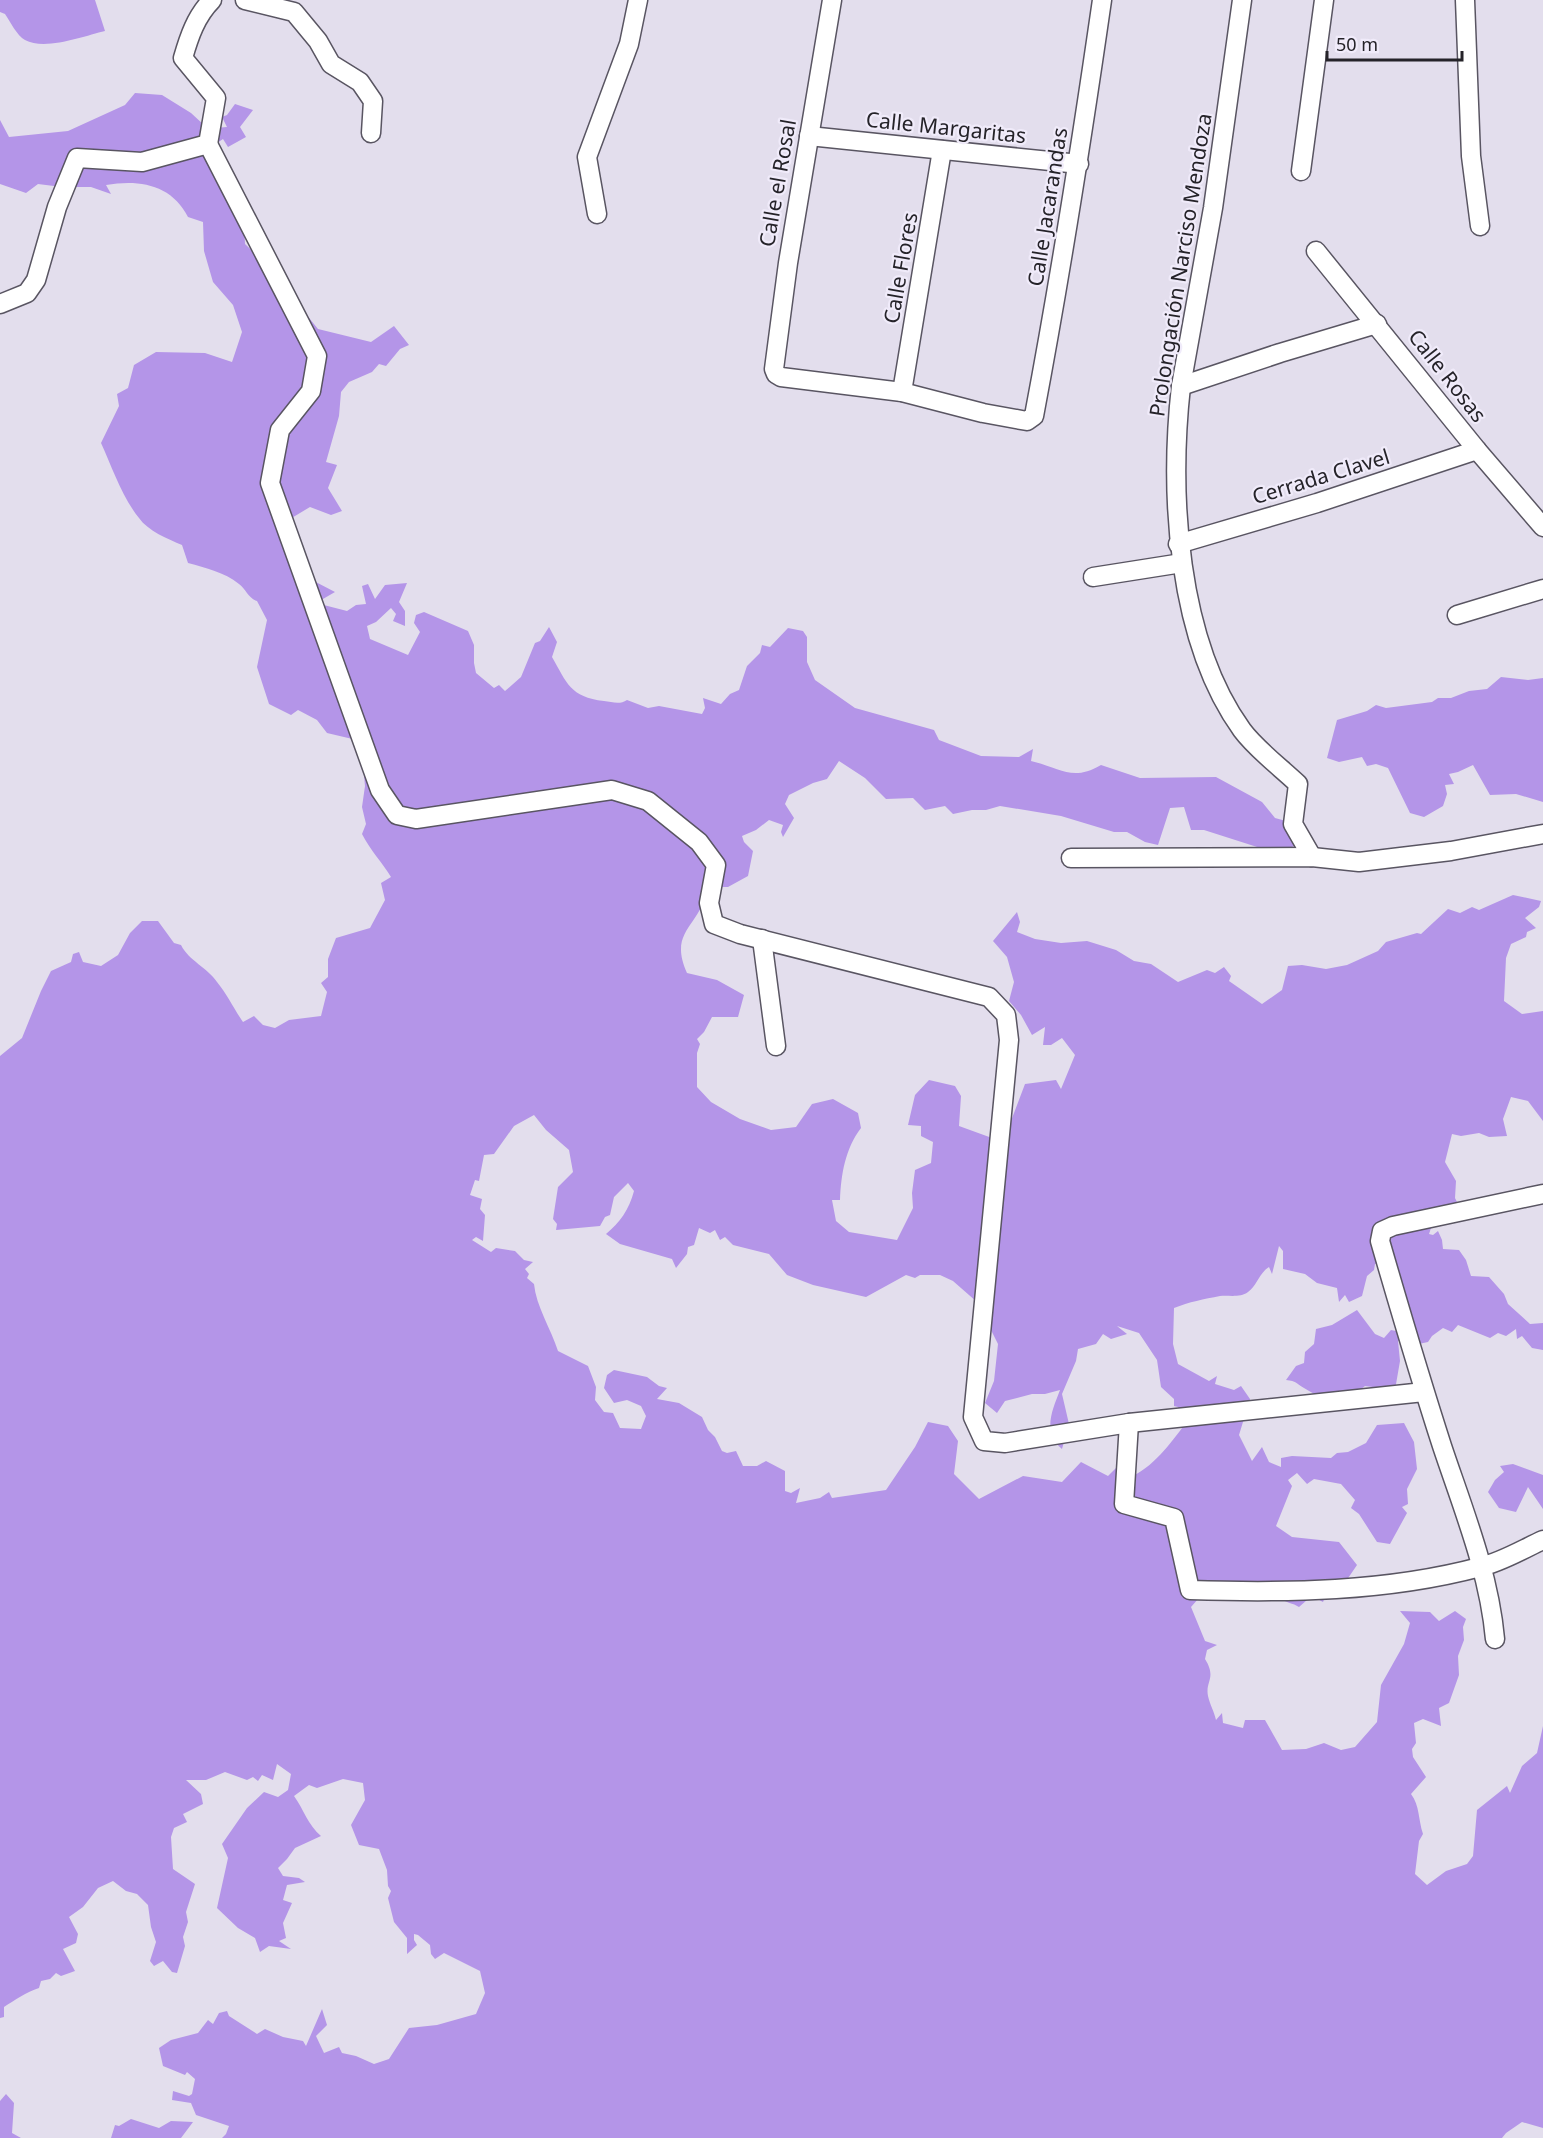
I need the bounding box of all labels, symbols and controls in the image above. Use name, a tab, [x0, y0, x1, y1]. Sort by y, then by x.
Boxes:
scale bar	[1327, 24, 1462, 62]
text: 50 m	[1336, 32, 1378, 56]
street label: Calle Margaritas	[865, 105, 1027, 149]
street label: Prolongación Narciso Mendoza	[1142, 111, 1218, 419]
street label: Calle el Rosal	[752, 117, 802, 249]
street label: Calle Jacarandas	[1021, 125, 1073, 288]
street label: Calle Flores	[876, 210, 924, 326]
street label: Calle Rosas	[1403, 323, 1493, 428]
street label: Cerrada Clavel	[1249, 442, 1393, 510]

